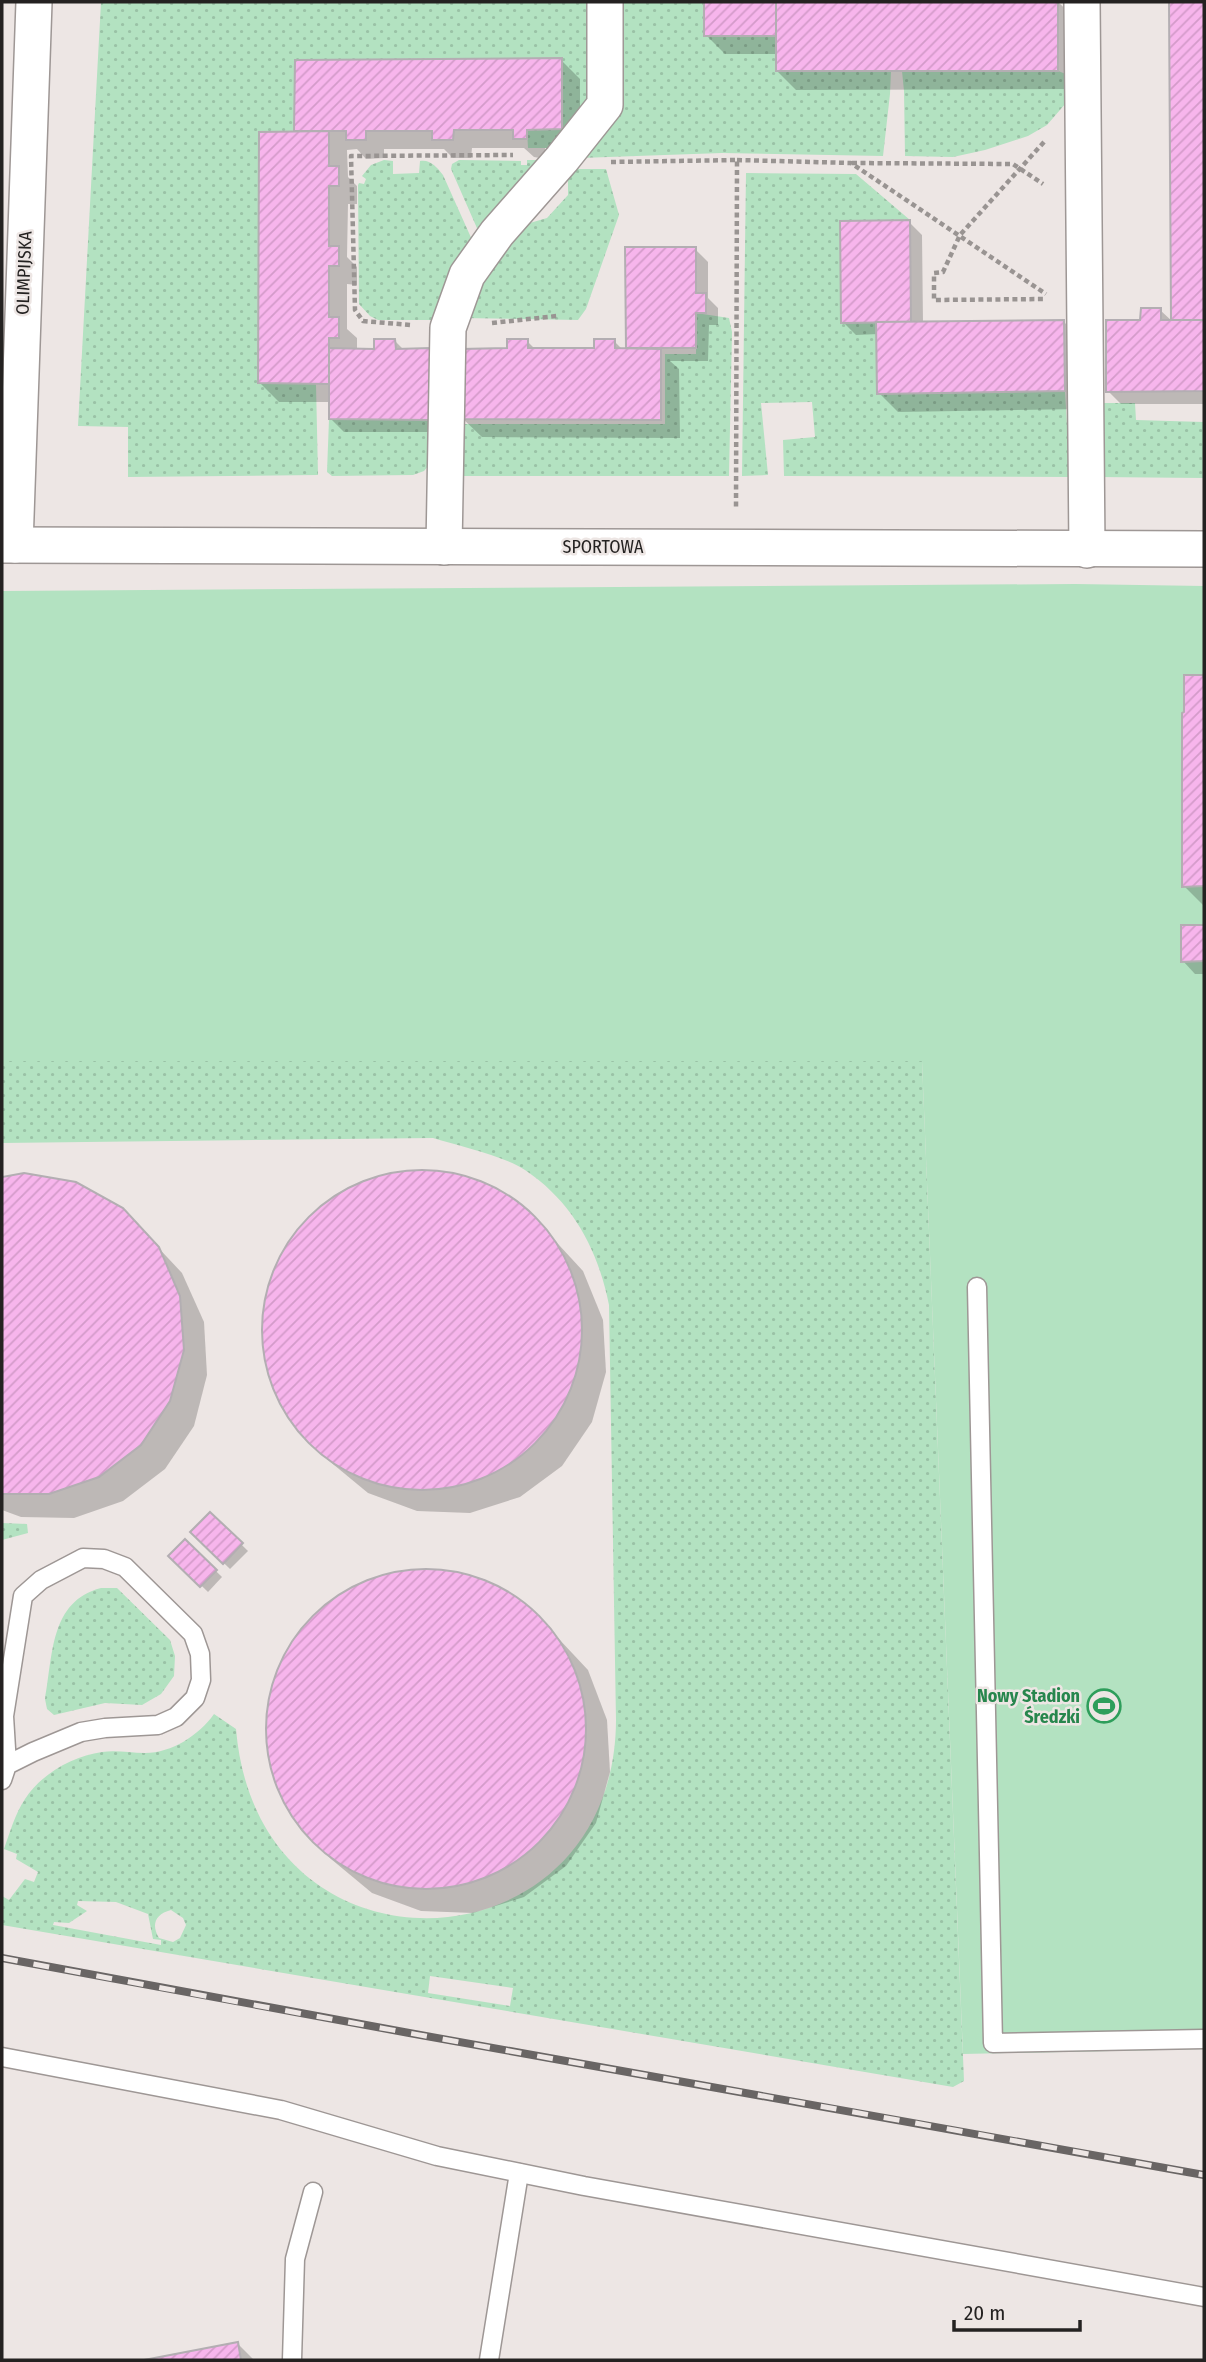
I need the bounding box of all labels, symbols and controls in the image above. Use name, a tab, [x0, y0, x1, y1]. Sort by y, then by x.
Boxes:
street label: OLIMPIJSKA	[12, 230, 36, 315]
street label: SPORTOWA	[562, 536, 644, 558]
place label: Nowy Stadion Średzki	[977, 1685, 1080, 1728]
sports icon: Nowy Stadion Średzki	[1085, 1687, 1123, 1725]
scale bar	[954, 2288, 1080, 2332]
text: 20 m	[964, 2300, 1005, 2326]

